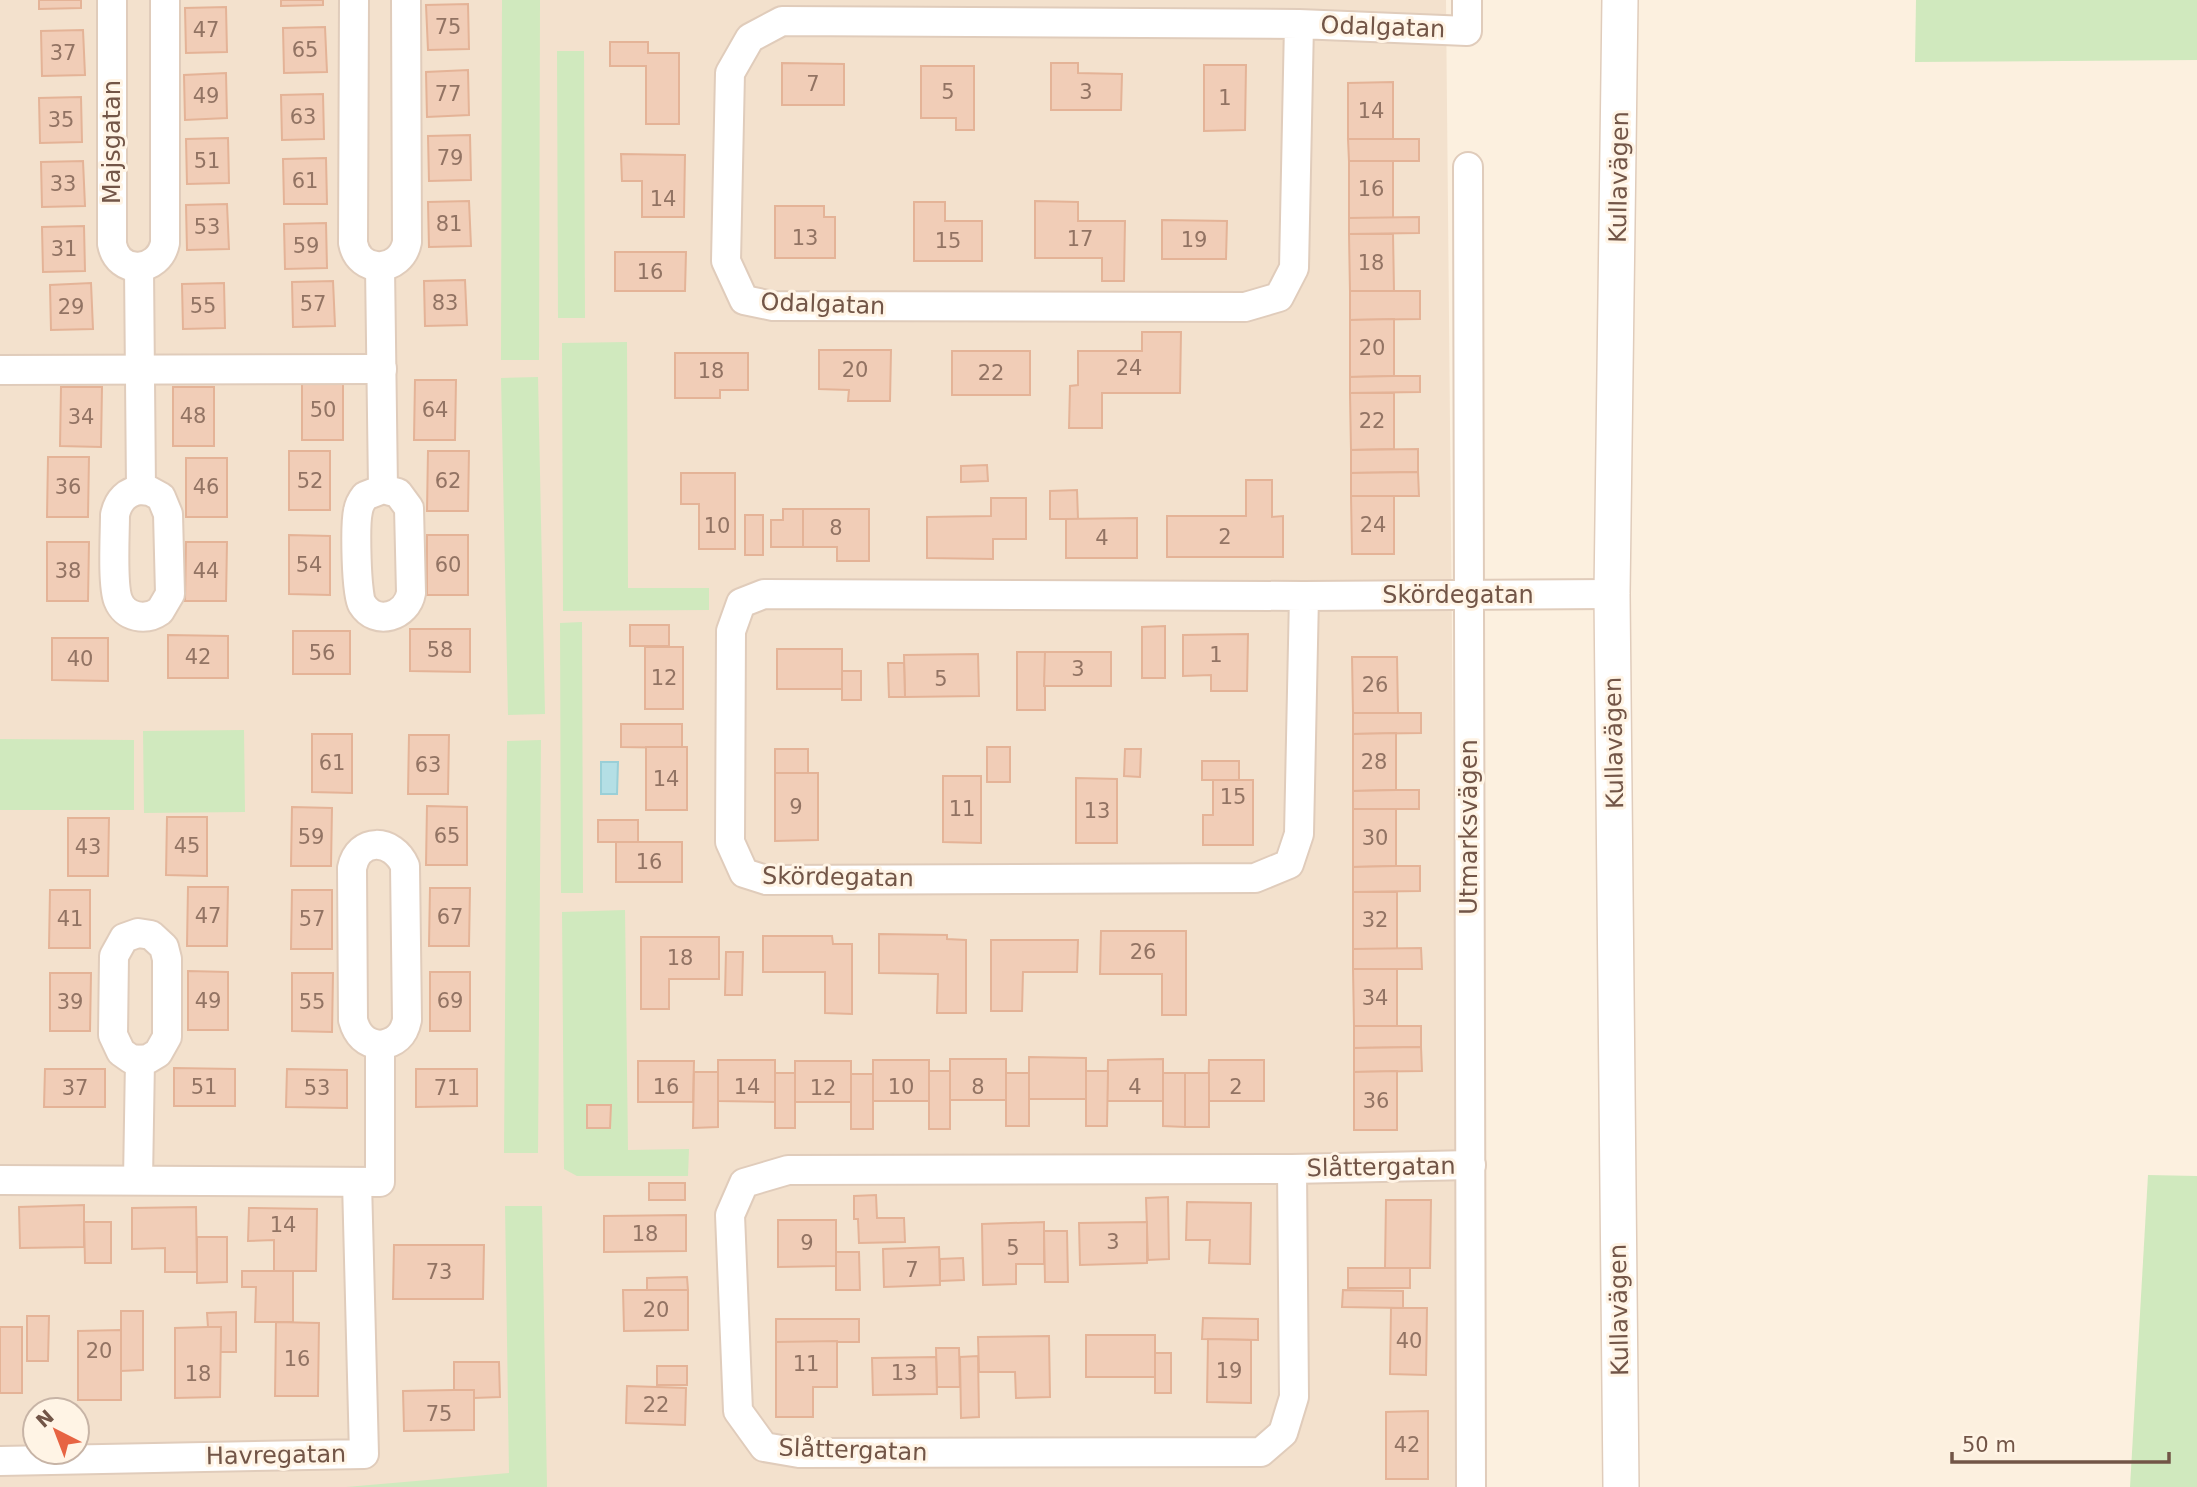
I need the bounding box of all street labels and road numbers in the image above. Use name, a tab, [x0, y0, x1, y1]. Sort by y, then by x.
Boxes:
street label: Odalgatan	[1320, 11, 1446, 43]
street label: Majsgatan	[98, 80, 126, 204]
street label: Kullavägen	[1604, 111, 1634, 243]
street label: Odalgatan	[760, 288, 886, 320]
street label: Skördegatan	[1382, 581, 1534, 609]
street label: Kullavägen	[1599, 677, 1629, 809]
street label: Utmarksvägen	[1455, 739, 1483, 915]
street label: Skördegatan	[762, 862, 914, 892]
street label: Slåttergatan	[1306, 1151, 1456, 1182]
street label: Kullavägen	[1604, 1244, 1634, 1376]
street label: Slåttergatan	[778, 1432, 928, 1467]
street label: Havregatan	[206, 1440, 346, 1470]

